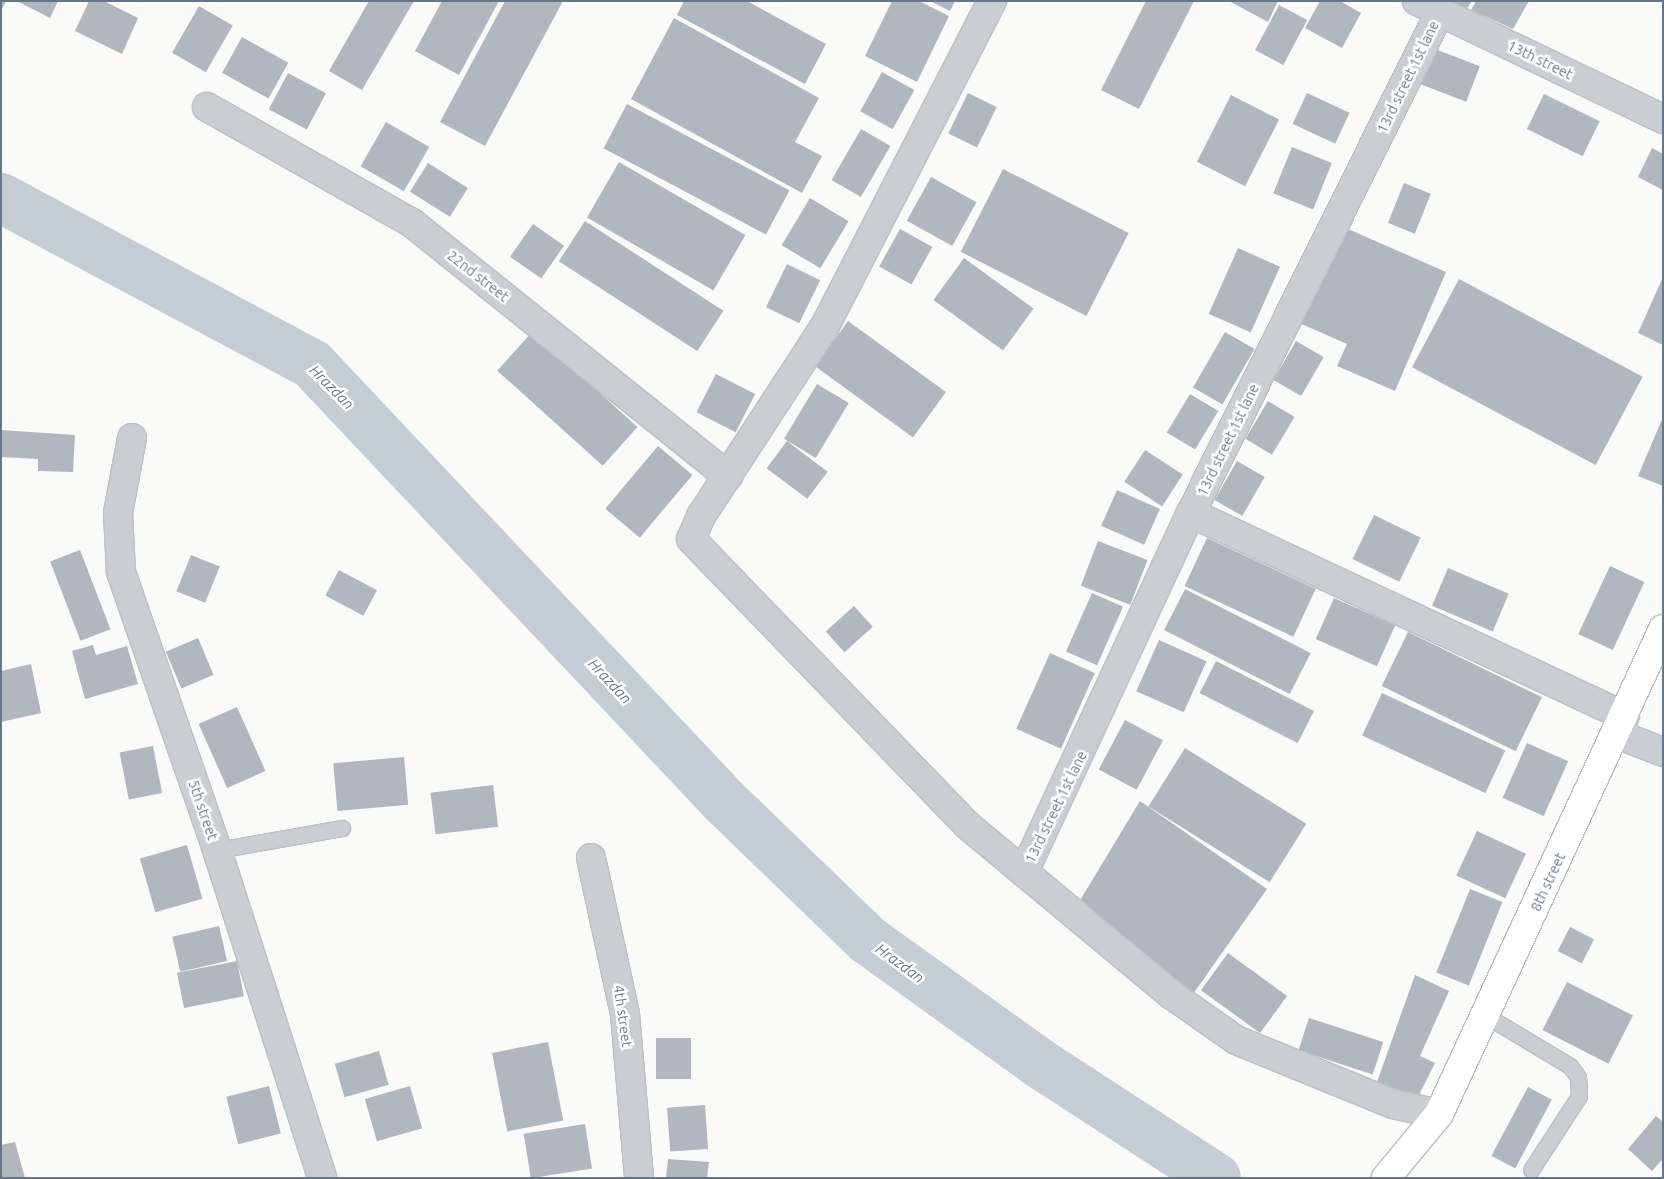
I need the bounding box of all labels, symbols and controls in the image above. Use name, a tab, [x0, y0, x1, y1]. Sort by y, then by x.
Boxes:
street label: 13rd street 1st lane	[1374, 18, 1442, 136]
street label: 13th street	[1505, 37, 1575, 83]
street label: 22nd street	[444, 247, 512, 305]
water label: Hrazdan	[306, 361, 358, 413]
street label: 13rd street 1st lane	[1194, 381, 1262, 499]
water label: Hrazdan	[585, 655, 635, 707]
street label: 13rd street 1st lane	[1022, 748, 1090, 866]
street label: 5th street	[185, 778, 221, 842]
street label: 8th street	[1527, 850, 1569, 914]
water label: Hrazdan	[872, 939, 928, 987]
street label: 4th street	[610, 984, 636, 1048]

